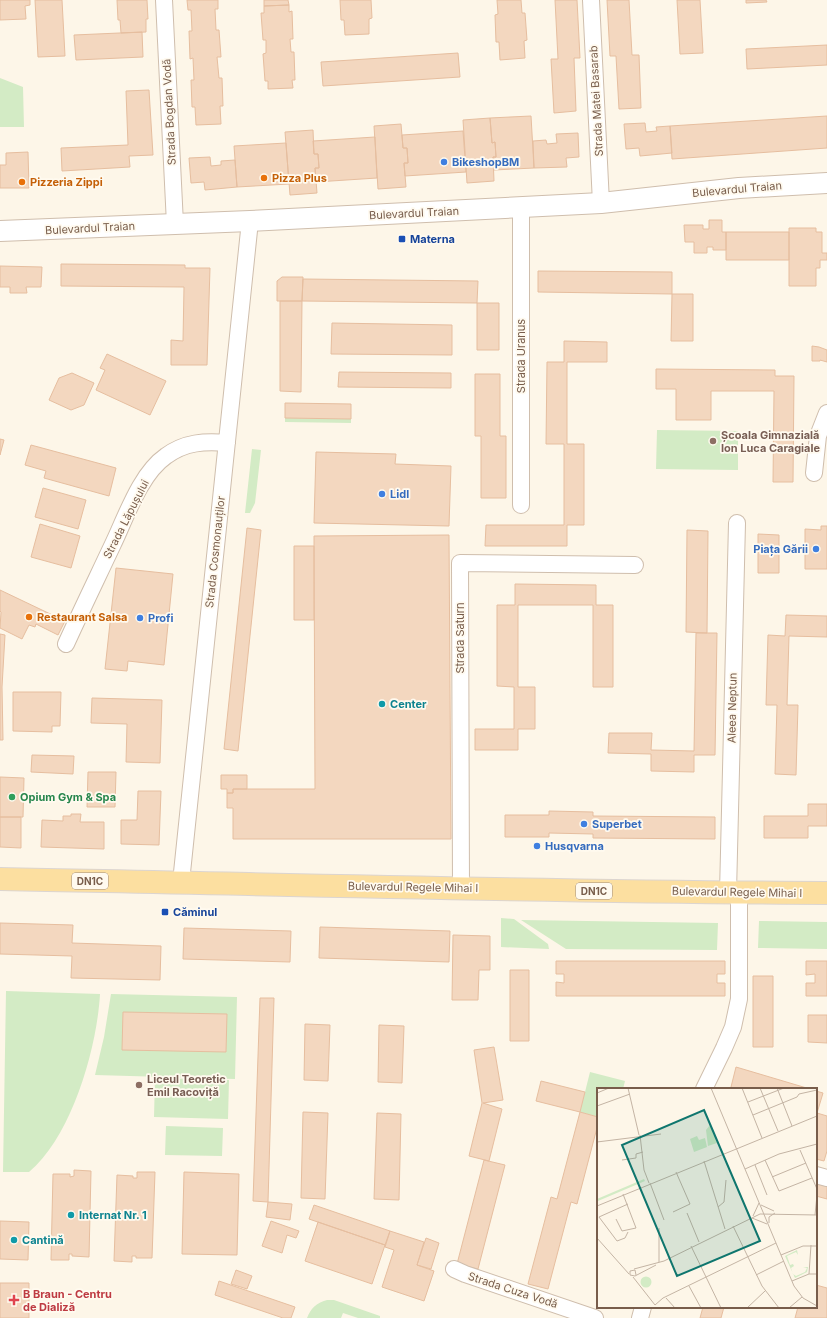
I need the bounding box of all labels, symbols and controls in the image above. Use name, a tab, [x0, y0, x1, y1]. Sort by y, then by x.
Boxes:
street label: Strada Matei Basarab	[586, 45, 606, 157]
street label: Strada Bogdan Vodă	[159, 58, 179, 166]
place label: BikeshopBM	[452, 155, 519, 169]
marker: BikeshopBM	[439, 157, 449, 167]
place label: Pizza Plus	[272, 171, 327, 185]
marker: Pizza Plus	[259, 173, 269, 183]
place label: Pizzeria Zippi	[30, 175, 103, 189]
marker: Pizzeria Zippi	[17, 177, 27, 187]
street label: Bulevardul Traian	[692, 178, 782, 200]
street label: Bulevardul Traian	[369, 204, 459, 222]
street label: Bulevardul Traian	[45, 219, 135, 237]
place label: Materna	[410, 232, 455, 246]
marker: Materna	[397, 234, 407, 244]
street label: Strada Uranus	[514, 319, 528, 393]
place label: Școala Gimnazială Ion Luca Caragiale	[721, 428, 820, 455]
marker: Școala Gimnazială Ion Luca Caragiale	[708, 436, 718, 446]
street label: Strada Lăpușului	[100, 477, 152, 561]
place label: Lidl	[390, 487, 409, 501]
marker: Lidl	[377, 489, 387, 499]
street label: Strada Cosmonauților	[202, 495, 228, 609]
place label: Piața Gării	[753, 542, 808, 556]
marker: Piața Gării	[811, 544, 821, 554]
street label: Strada Saturn	[453, 602, 467, 674]
place label: Restaurant Salsa	[37, 610, 127, 624]
place label: Profi	[148, 611, 174, 625]
marker: Restaurant Salsa	[24, 612, 34, 622]
marker: Profi	[135, 613, 145, 623]
street label: Aleea Neptun	[724, 673, 740, 743]
place label: Center	[390, 697, 427, 711]
marker: Center	[377, 699, 387, 709]
place label: Opium Gym & Spa	[20, 790, 116, 804]
marker: Opium Gym & Spa	[7, 792, 17, 802]
place label: Superbet	[592, 817, 642, 831]
marker: Superbet	[579, 819, 589, 829]
place label: Husqvarna	[545, 839, 604, 853]
marker: Husqvarna	[532, 841, 542, 851]
road number: DN1C	[72, 873, 108, 889]
street label: Bulevardul Regele Mihai I	[348, 879, 478, 895]
road number: DN1C	[576, 883, 612, 899]
street label: Bulevardul Regele Mihai I	[672, 884, 802, 900]
place label: Căminul	[173, 905, 217, 919]
marker: Căminul	[160, 907, 170, 917]
place label: Liceul Teoretic Emil Racoviță	[147, 1072, 226, 1099]
marker: Liceul Teoretic Emil Racoviță	[134, 1080, 144, 1090]
inset map	[597, 1088, 817, 1308]
place label: Internat Nr. 1	[79, 1208, 147, 1222]
marker: Internat Nr. 1	[66, 1210, 76, 1220]
place label: Cantină	[22, 1233, 64, 1247]
marker: Cantină	[9, 1235, 19, 1245]
street label: Strada Cuza Vodă	[466, 1269, 560, 1311]
place label: B Braun - Centru de Dializă	[23, 1287, 112, 1314]
marker: B Braun - Centru de Dializă	[8, 1294, 20, 1306]

